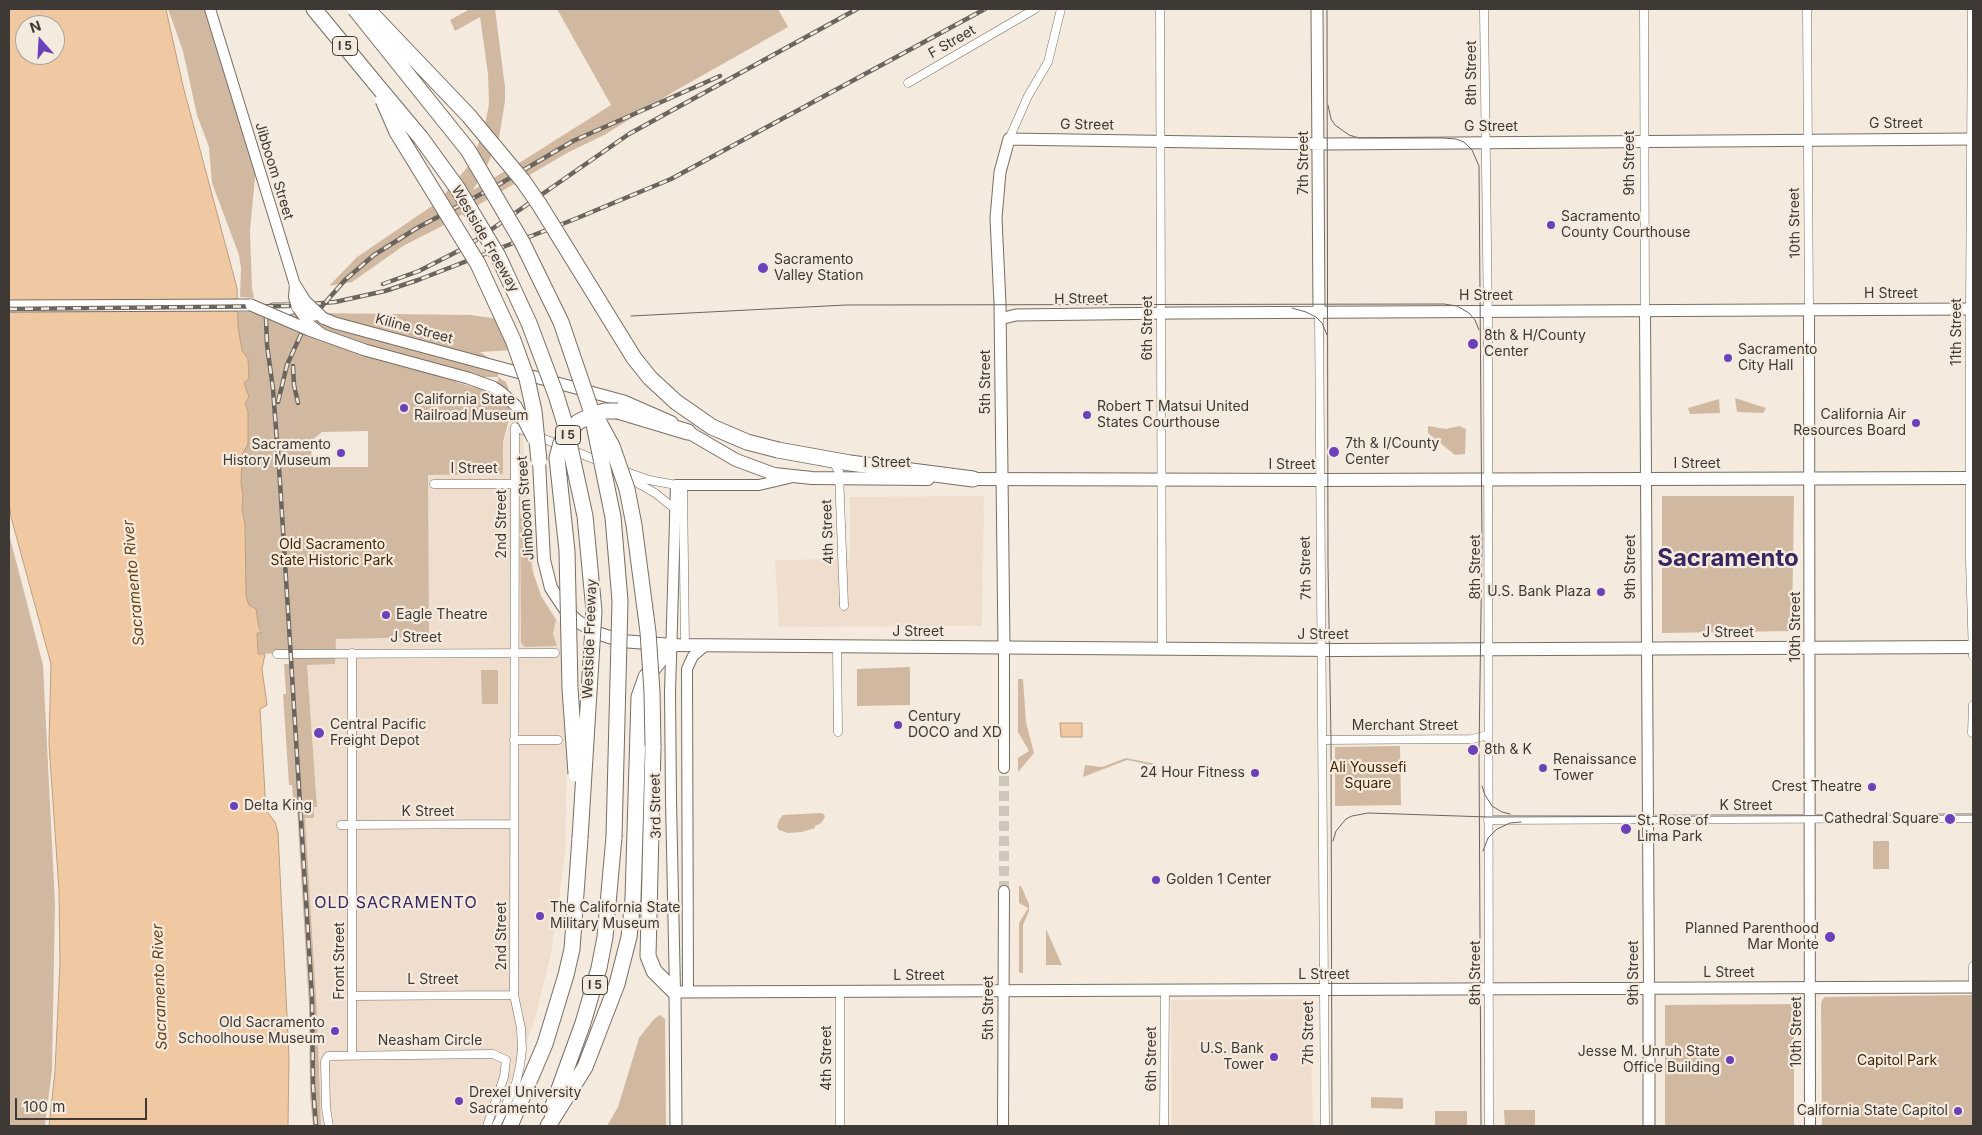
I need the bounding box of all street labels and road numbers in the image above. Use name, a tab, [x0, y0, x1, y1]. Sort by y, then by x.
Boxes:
street label: F Street	[925, 22, 979, 62]
road number: I 5	[332, 36, 358, 56]
street label: 8th Street	[1464, 41, 1480, 105]
street label: G Street	[1060, 116, 1114, 134]
street label: G Street	[1869, 116, 1923, 132]
street label: G Street	[1464, 119, 1518, 135]
street label: Jibboom Street	[251, 120, 297, 222]
street label: 9th Street	[1622, 130, 1638, 196]
street label: 7th Street	[1296, 131, 1312, 195]
street label: Westside Freeway	[448, 183, 522, 295]
street label: 10th Street	[1786, 187, 1804, 259]
street label: H Street	[1864, 286, 1918, 302]
street label: H Street	[1459, 288, 1513, 304]
street label: H Street	[1054, 290, 1108, 308]
street label: 6th Street	[1140, 296, 1156, 360]
street label: 11th Street	[1949, 298, 1965, 366]
street label: Kiline Street	[373, 311, 455, 347]
street label: 5th Street	[978, 350, 994, 414]
road number: I 5	[556, 426, 580, 444]
street label: Jimboom Street	[514, 455, 538, 561]
street label: I Street	[863, 455, 911, 471]
street label: I Street	[1673, 456, 1721, 472]
street label: I Street	[1268, 457, 1316, 473]
street label: I Street	[450, 461, 498, 477]
street label: 2nd Street	[494, 490, 510, 558]
street label: 4th Street	[818, 499, 838, 565]
street label: 9th Street	[1623, 534, 1639, 600]
street label: 8th Street	[1468, 535, 1484, 599]
street label: 7th Street	[1297, 536, 1315, 600]
street label: Westside Freeway	[580, 579, 600, 699]
street label: 10th Street	[1788, 591, 1804, 663]
street label: J Street	[892, 624, 944, 640]
street label: J Street	[1702, 625, 1754, 641]
street label: J Street	[1297, 627, 1349, 643]
street label: J Street	[390, 630, 442, 646]
street label: Merchant Street	[1352, 718, 1458, 734]
street label: 3rd Street	[647, 773, 665, 839]
street label: K Street	[1720, 798, 1772, 814]
street label: K Street	[402, 804, 454, 820]
street label: 2nd Street	[494, 902, 510, 970]
street label: Front Street	[332, 922, 348, 1000]
street label: 9th Street	[1626, 940, 1642, 1006]
street label: 8th Street	[1468, 941, 1484, 1005]
street label: L Street	[1703, 965, 1755, 981]
street label: L Street	[1298, 967, 1350, 983]
street label: L Street	[893, 968, 945, 984]
street label: L Street	[407, 972, 459, 988]
road number: I 5	[582, 976, 608, 994]
street label: 5th Street	[981, 976, 997, 1040]
street label: 10th Street	[1789, 996, 1805, 1068]
street label: 7th Street	[1301, 1001, 1317, 1065]
street label: 4th Street	[819, 1025, 835, 1091]
street label: 6th Street	[1144, 1027, 1160, 1091]
street label: Neasham Circle	[378, 1033, 482, 1049]

